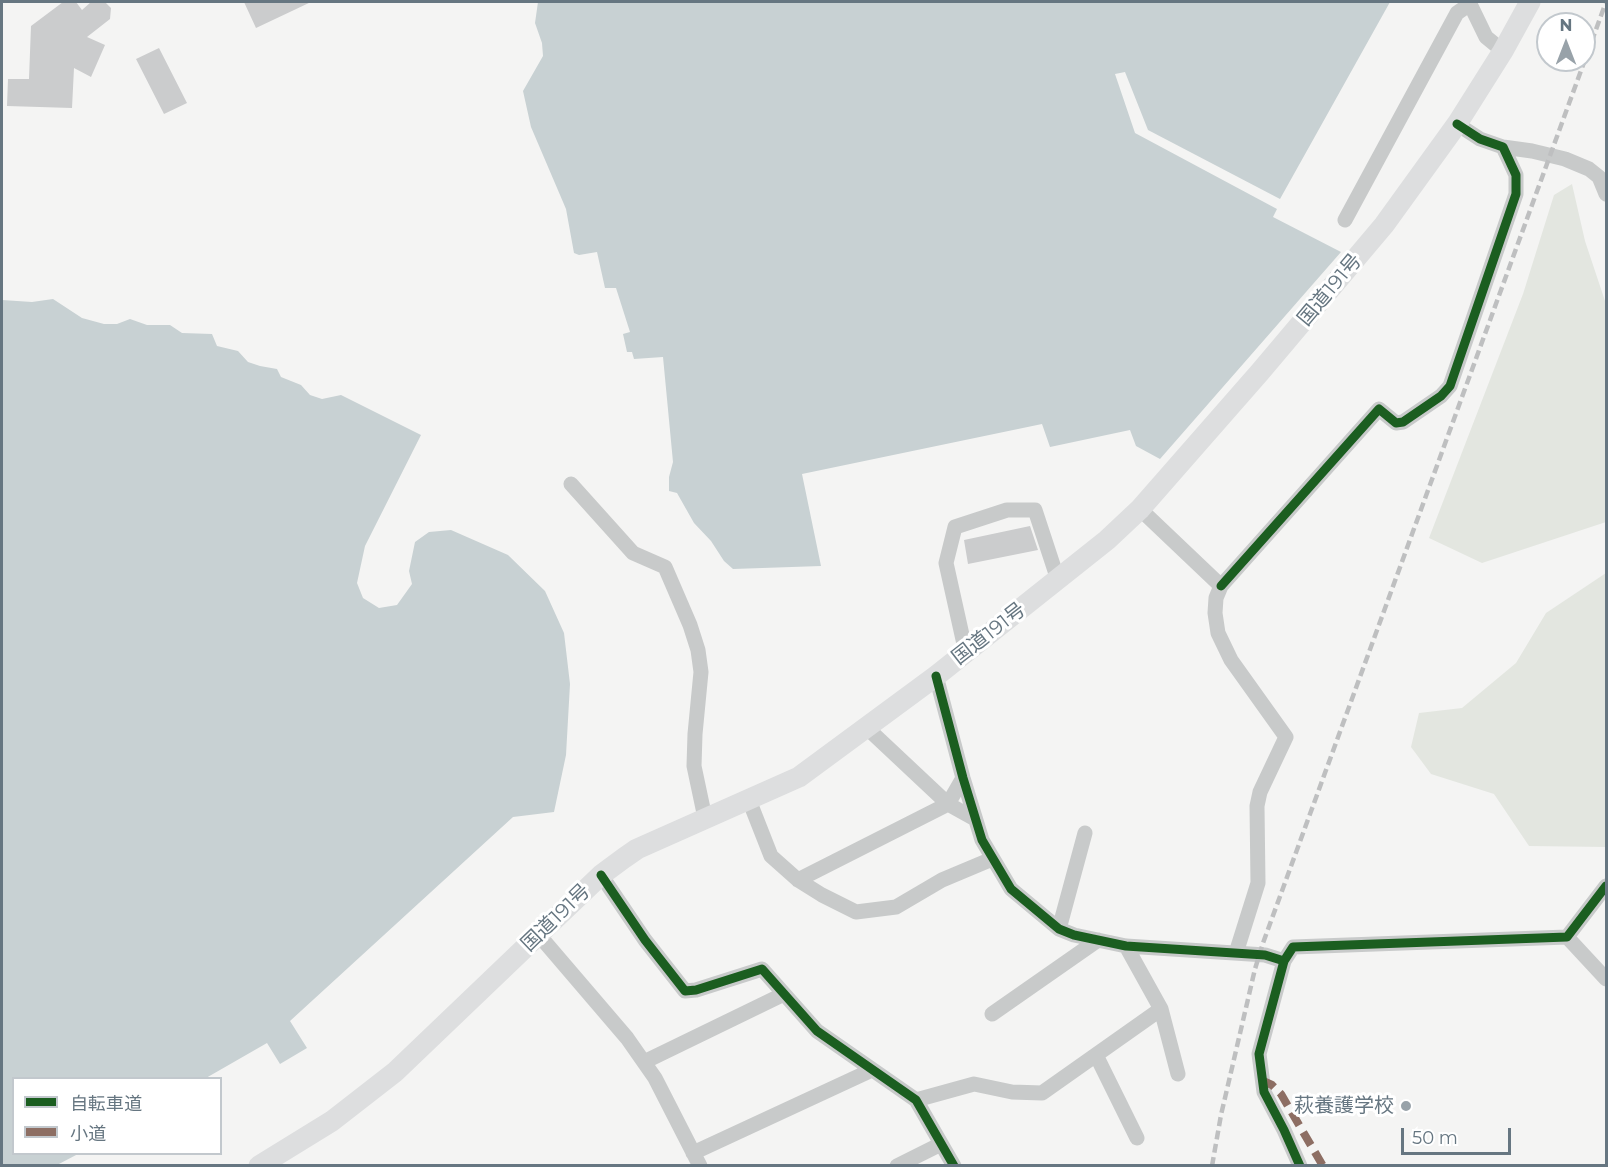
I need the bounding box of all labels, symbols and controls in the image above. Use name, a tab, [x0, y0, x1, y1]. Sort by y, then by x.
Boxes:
north arrow	[1536, 12, 1596, 72]
text: N	[1560, 16, 1572, 35]
street label: 国道191号	[1293, 249, 1367, 331]
street label: 国道191号	[947, 598, 1031, 670]
street label: 国道191号	[517, 879, 595, 957]
legend	[12, 1077, 222, 1155]
text: 自転車道	[70, 1093, 142, 1115]
place label: 萩養護学校	[1294, 1094, 1394, 1118]
marker: 萩養護学校	[1399, 1099, 1413, 1113]
scale bar	[1404, 1116, 1514, 1154]
text: 小道	[70, 1123, 106, 1145]
text: 50 m	[1412, 1127, 1458, 1149]

